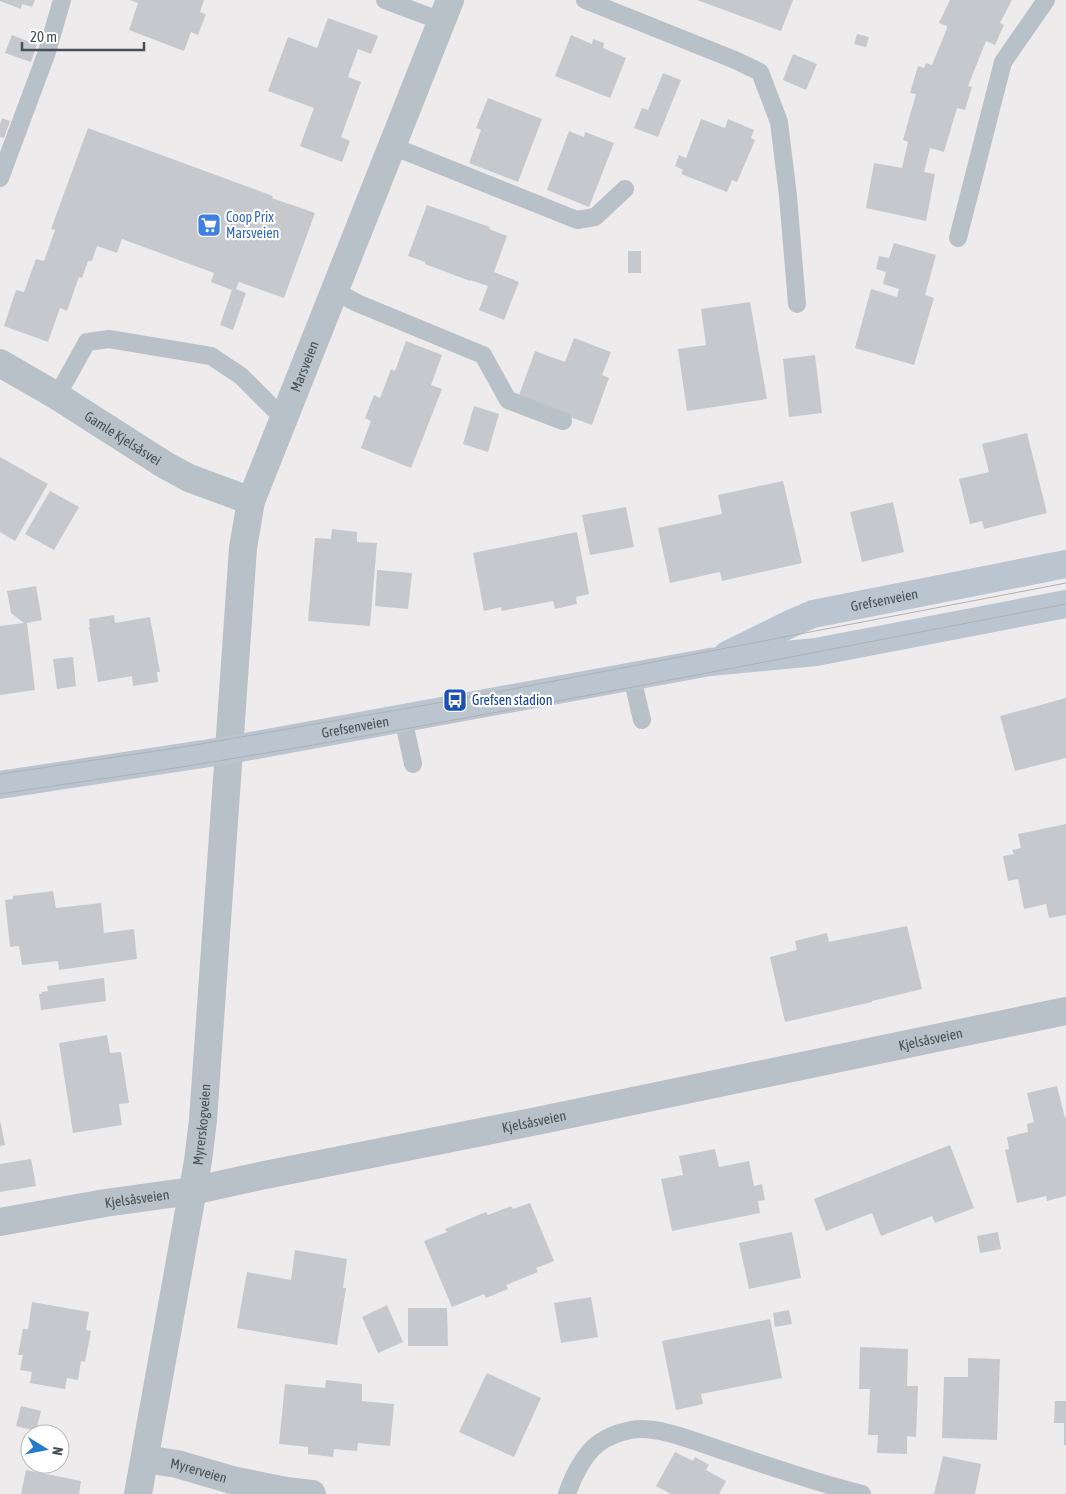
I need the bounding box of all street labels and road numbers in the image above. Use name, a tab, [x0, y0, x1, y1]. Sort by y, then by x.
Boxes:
street label: Marsveien	[287, 339, 322, 394]
street label: Gamle Kjelsåsvei	[82, 408, 164, 468]
street label: Grefsenveien	[849, 585, 919, 614]
street label: Grefsenveien	[320, 713, 390, 741]
street label: Kjelsåsveien	[897, 1025, 964, 1054]
street label: Myrerskogveien	[190, 1083, 214, 1166]
street label: Kjelsåsveien	[501, 1107, 567, 1136]
street label: Kjelsåsveien	[104, 1186, 170, 1211]
street label: Myrerveien	[169, 1455, 229, 1486]

